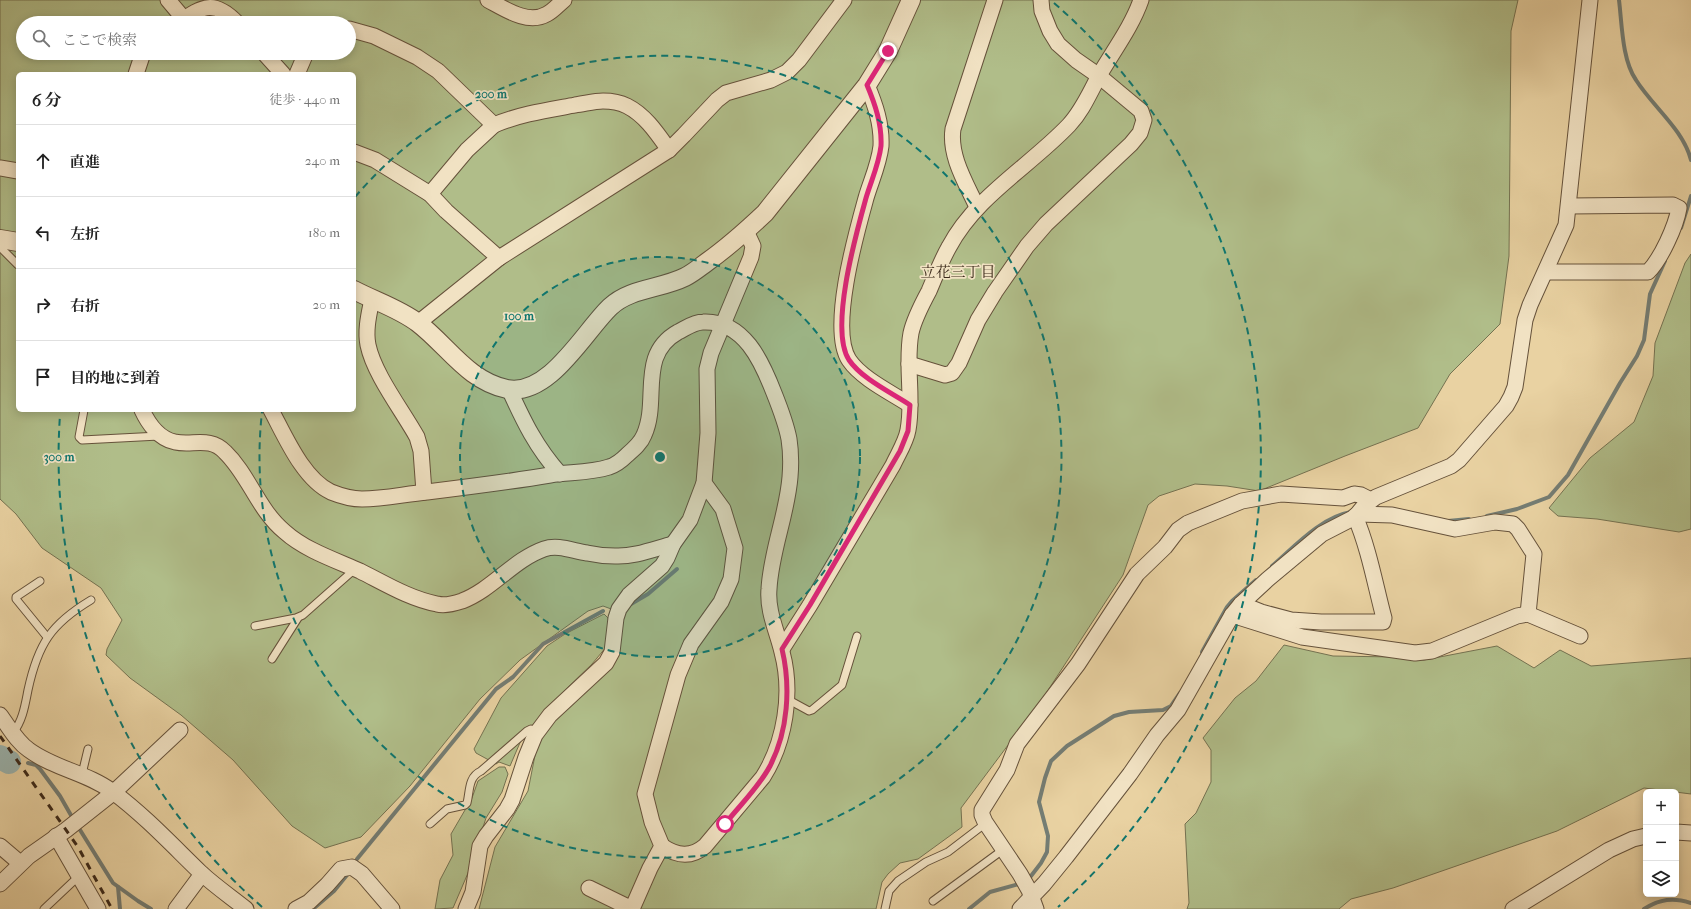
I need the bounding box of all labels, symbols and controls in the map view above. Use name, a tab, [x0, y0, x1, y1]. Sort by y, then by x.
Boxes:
search box	[16, 16, 356, 60]
icon: search	[30, 27, 52, 49]
text: ここで検索	[62, 31, 137, 49]
route end	[879, 42, 897, 60]
text: 200 m	[475, 87, 508, 101]
text: 6 分	[32, 90, 62, 110]
text: 徒歩 · 440 m	[270, 92, 340, 107]
icon: ahead	[32, 150, 54, 172]
text: 直進	[70, 153, 100, 171]
text: 240 m	[305, 153, 340, 168]
icon: left	[32, 222, 54, 244]
text: 左折	[70, 225, 100, 243]
text: 180 m	[308, 225, 340, 240]
district label: 立花三丁目	[920, 263, 996, 281]
icon: right	[32, 294, 54, 316]
text: 右折	[70, 297, 100, 315]
text: 20 m	[313, 297, 340, 312]
text: 100 m	[504, 309, 535, 323]
icon: arrive	[32, 366, 54, 388]
text: 目的地に到着	[70, 369, 160, 387]
text: 300 m	[44, 450, 75, 465]
centre of rings	[653, 450, 667, 464]
map controls	[1643, 789, 1679, 897]
button: +	[1643, 789, 1679, 825]
route start	[716, 815, 734, 833]
button: −	[1643, 825, 1679, 861]
button: layers	[1643, 861, 1679, 897]

